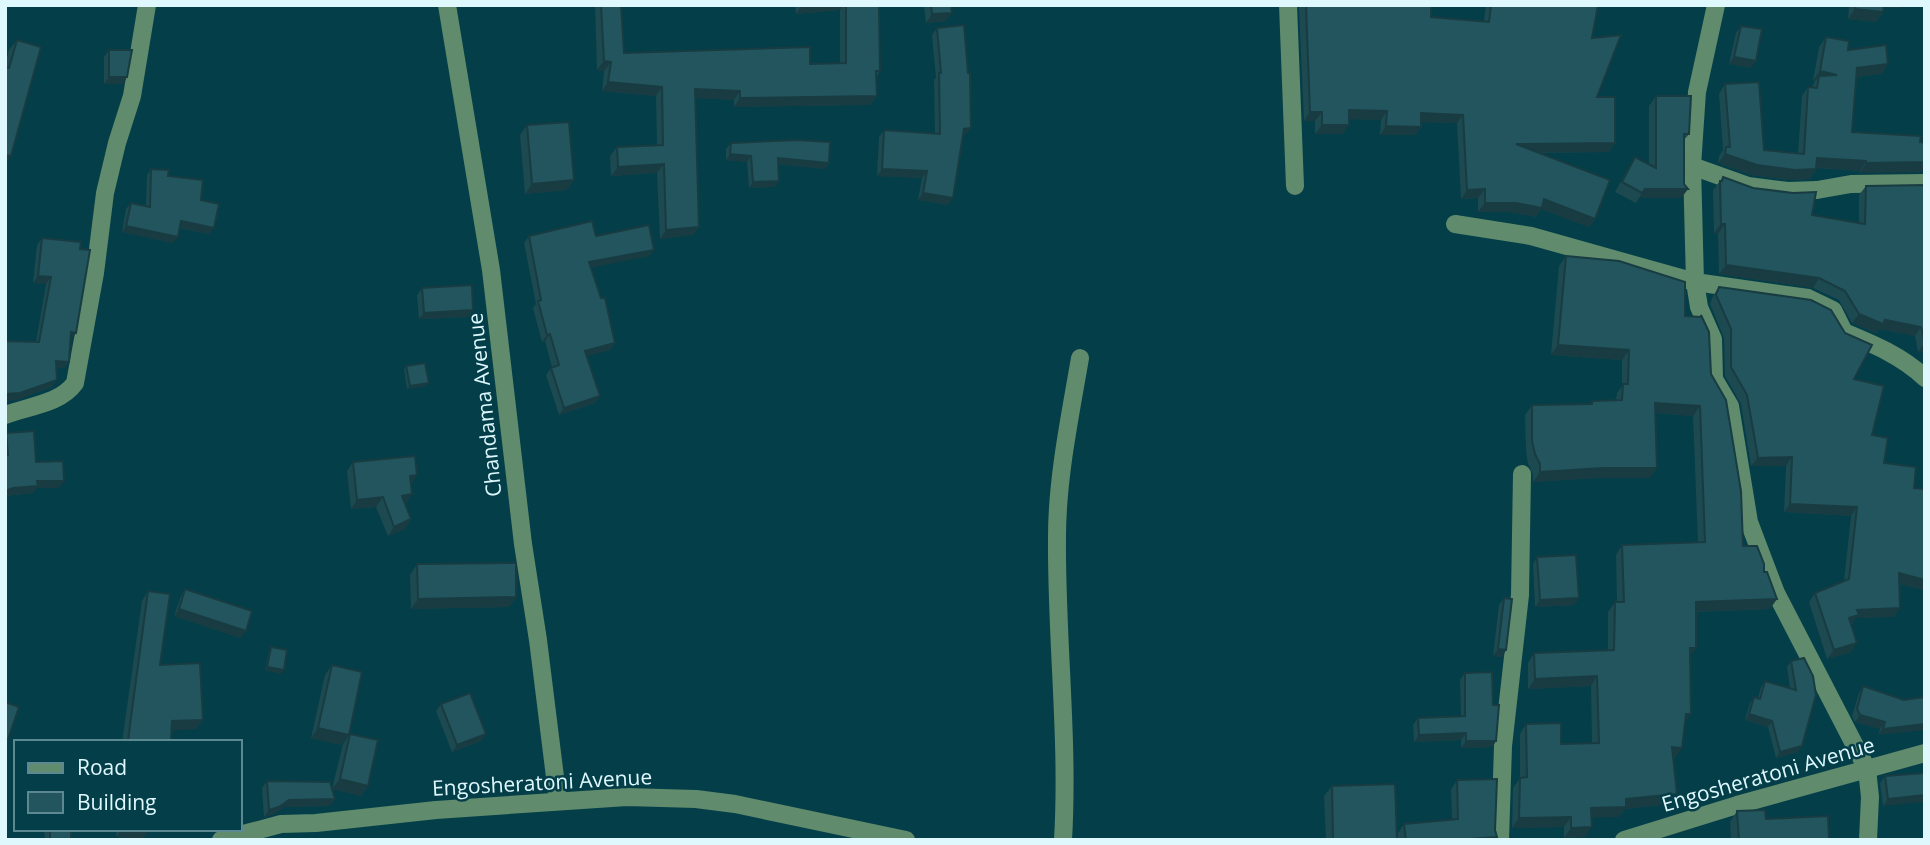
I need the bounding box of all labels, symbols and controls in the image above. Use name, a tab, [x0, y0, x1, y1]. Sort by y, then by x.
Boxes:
street label: Chandama Avenue	[460, 312, 508, 498]
street label: Engosheratoni Avenue	[1658, 730, 1878, 818]
legend	[14, 740, 242, 831]
text: Road	[77, 753, 127, 781]
street label: Engosheratoni Avenue	[431, 762, 653, 802]
text: Building	[77, 788, 156, 816]

